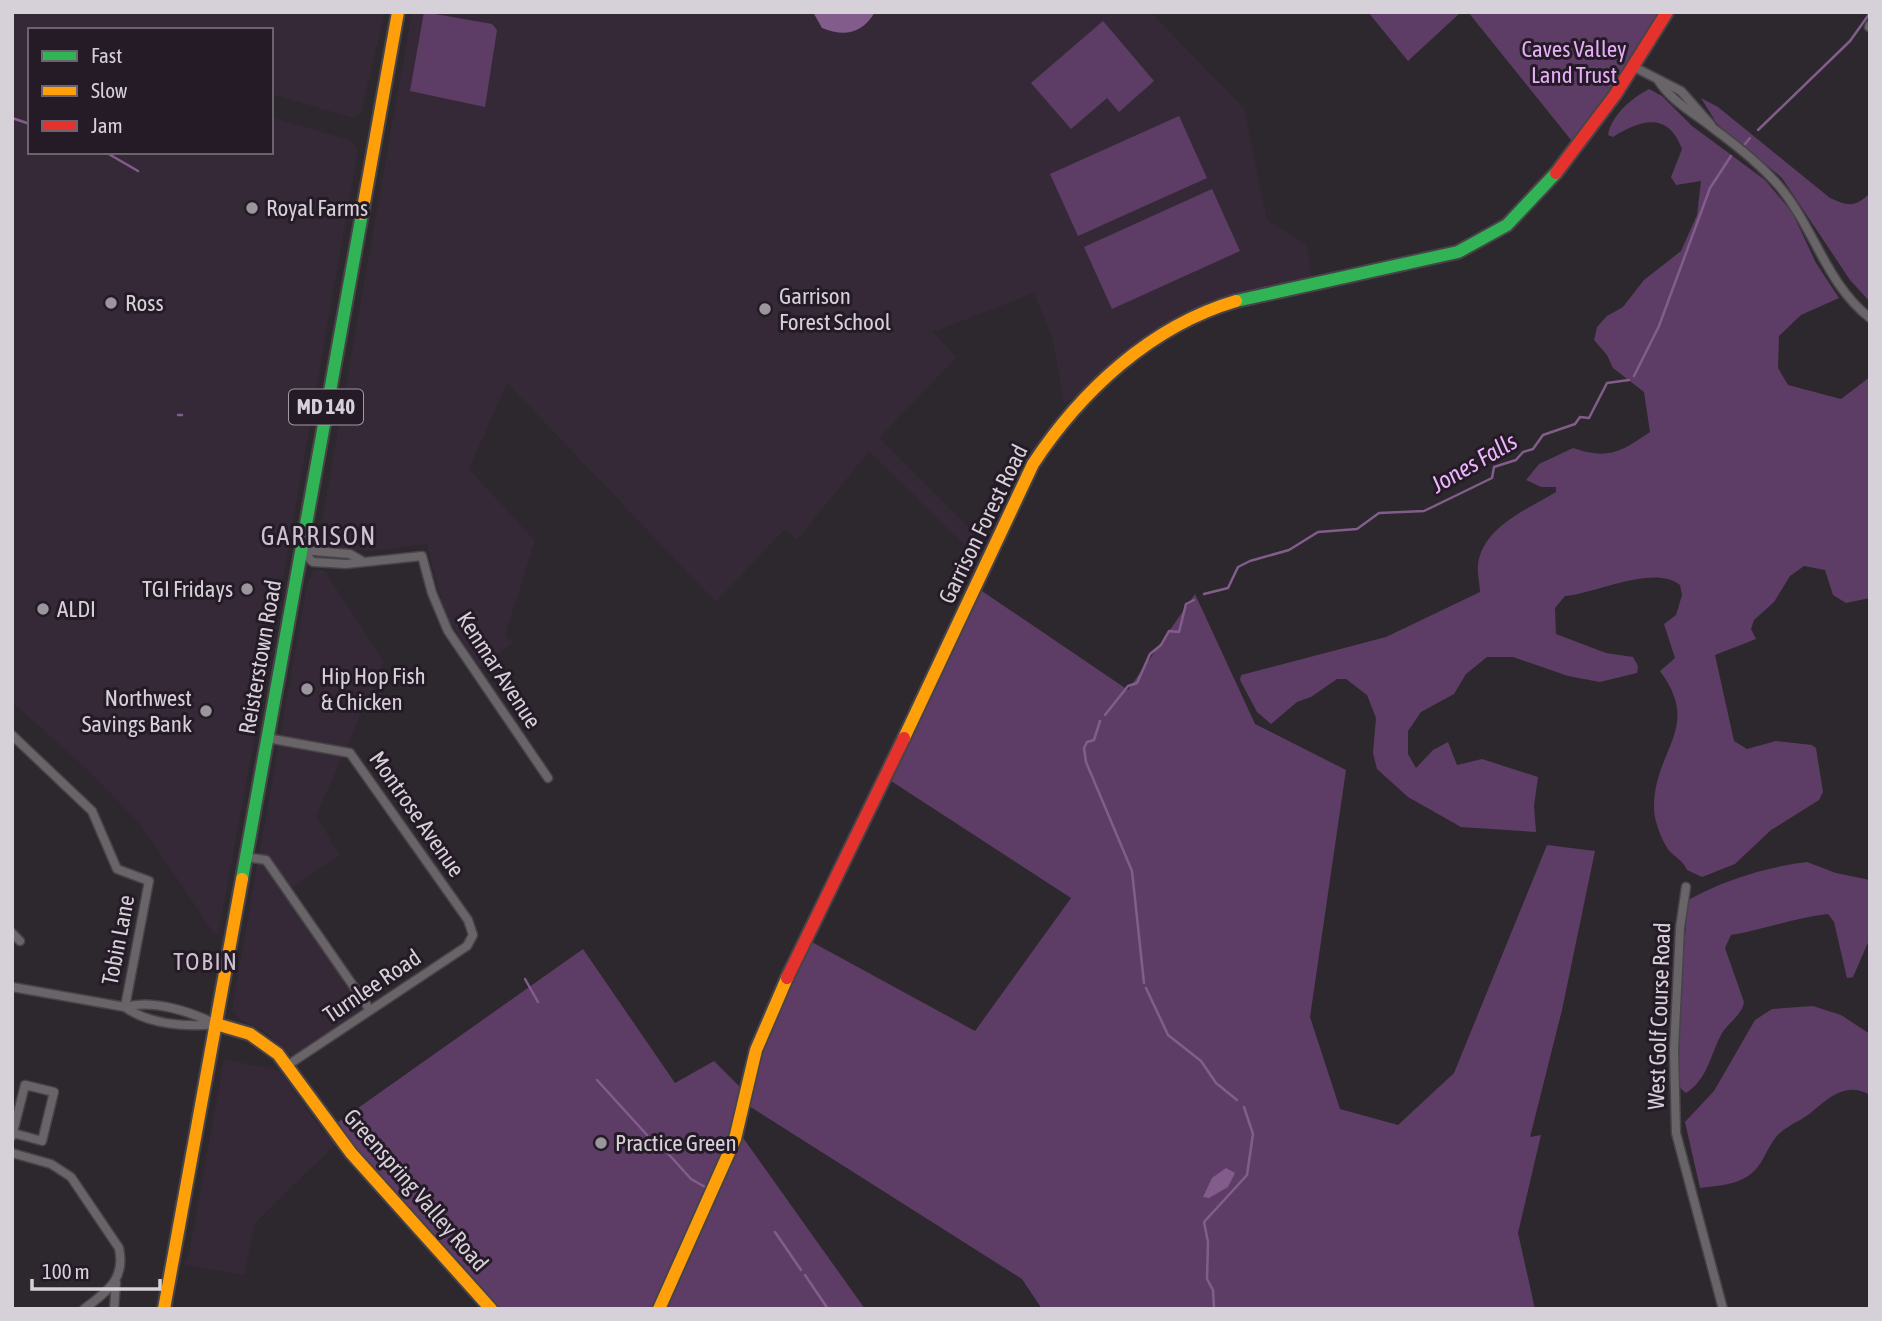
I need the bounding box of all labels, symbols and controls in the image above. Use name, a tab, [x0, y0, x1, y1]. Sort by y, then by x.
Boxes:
legend	[28, 28, 273, 154]
park label: Caves Valley Land Trust	[1522, 36, 1626, 88]
text: Fast	[91, 43, 122, 67]
text: Slow	[91, 78, 128, 102]
text: Jam	[91, 113, 123, 137]
place label: Royal Farms	[266, 195, 368, 221]
marker: Royal Farms	[244, 200, 260, 216]
place label: Garrison Forest School	[779, 283, 891, 335]
place label: Ross	[125, 290, 164, 316]
marker: Ross	[103, 295, 119, 311]
marker: Garrison Forest School	[757, 301, 773, 317]
road number: MD 140	[289, 390, 363, 424]
water label: Jones Falls	[1425, 427, 1522, 498]
street label: Garrison Forest Road	[933, 440, 1033, 608]
district label: GARRISON	[261, 521, 377, 551]
place label: TGI Fridays	[142, 576, 233, 602]
street label: Reisterstown Road	[234, 578, 286, 736]
marker: TGI Fridays	[239, 581, 255, 597]
place label: ALDI	[57, 596, 96, 622]
marker: ALDI	[35, 601, 51, 617]
street label: Kenmar Avenue	[452, 607, 546, 733]
place label: Hip Hop Fish & Chicken	[321, 663, 426, 715]
marker: Hip Hop Fish & Chicken	[299, 681, 315, 697]
place label: Northwest Savings Bank	[82, 685, 192, 737]
marker: Northwest Savings Bank	[198, 703, 214, 719]
street label: Montrose Avenue	[364, 746, 470, 882]
street label: Tobin Lane	[97, 893, 139, 987]
street label: West Golf Course Road	[1643, 922, 1675, 1110]
street label: Turnlee Road	[318, 944, 426, 1028]
district label: TOBIN	[173, 948, 239, 975]
street label: Greenspring Valley Road	[339, 1104, 493, 1276]
place label: Practice Green	[615, 1130, 737, 1156]
marker: Practice Green	[593, 1135, 609, 1151]
scale bar	[32, 1248, 159, 1292]
text: 100 m	[42, 1259, 90, 1283]

